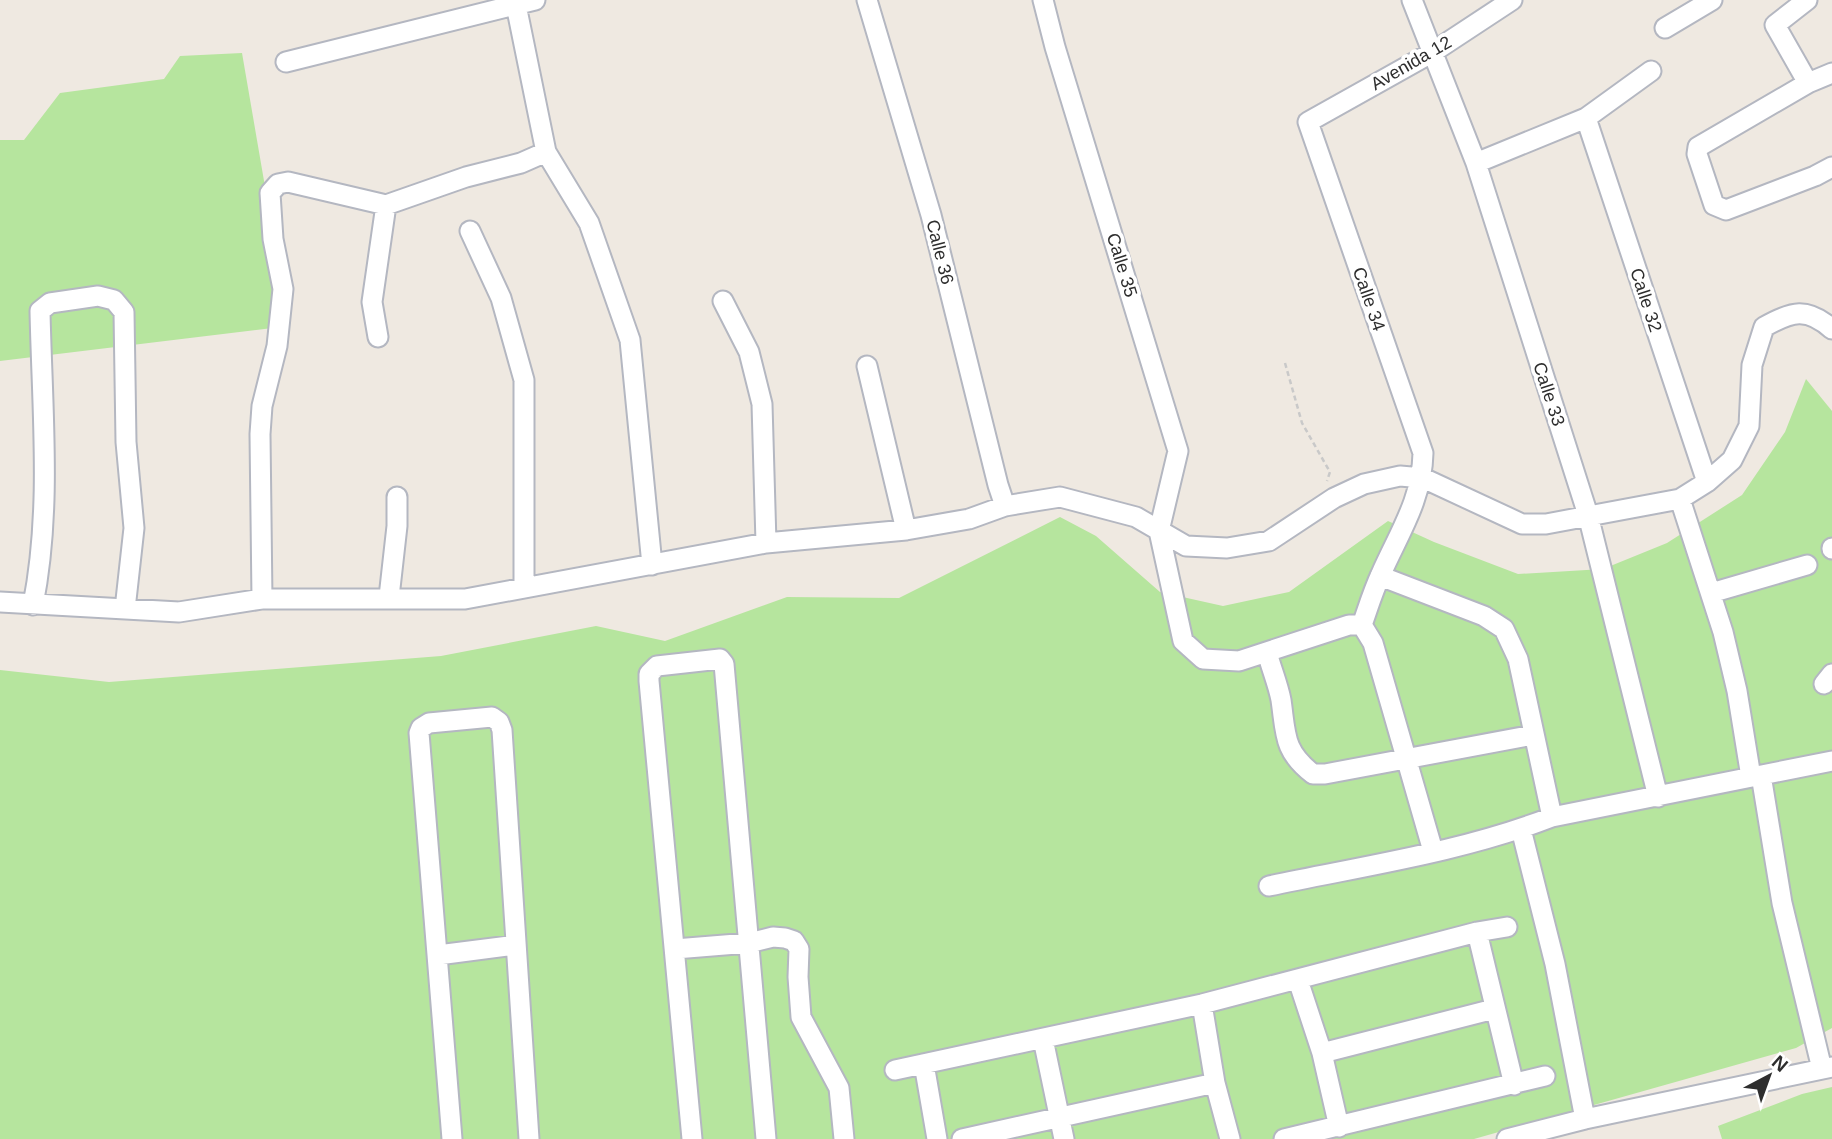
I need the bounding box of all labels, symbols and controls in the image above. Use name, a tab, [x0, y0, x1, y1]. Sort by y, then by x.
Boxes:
street label: Avenida 12	[1367, 32, 1455, 94]
street label: Calle 36	[922, 218, 958, 286]
street label: Calle 35	[1103, 230, 1141, 300]
street label: Calle 34	[1349, 265, 1389, 333]
street label: Calle 32	[1626, 266, 1666, 334]
street label: Calle 33	[1529, 360, 1569, 428]
north arrow	[1734, 1041, 1804, 1111]
text: N	[1768, 1051, 1792, 1076]

